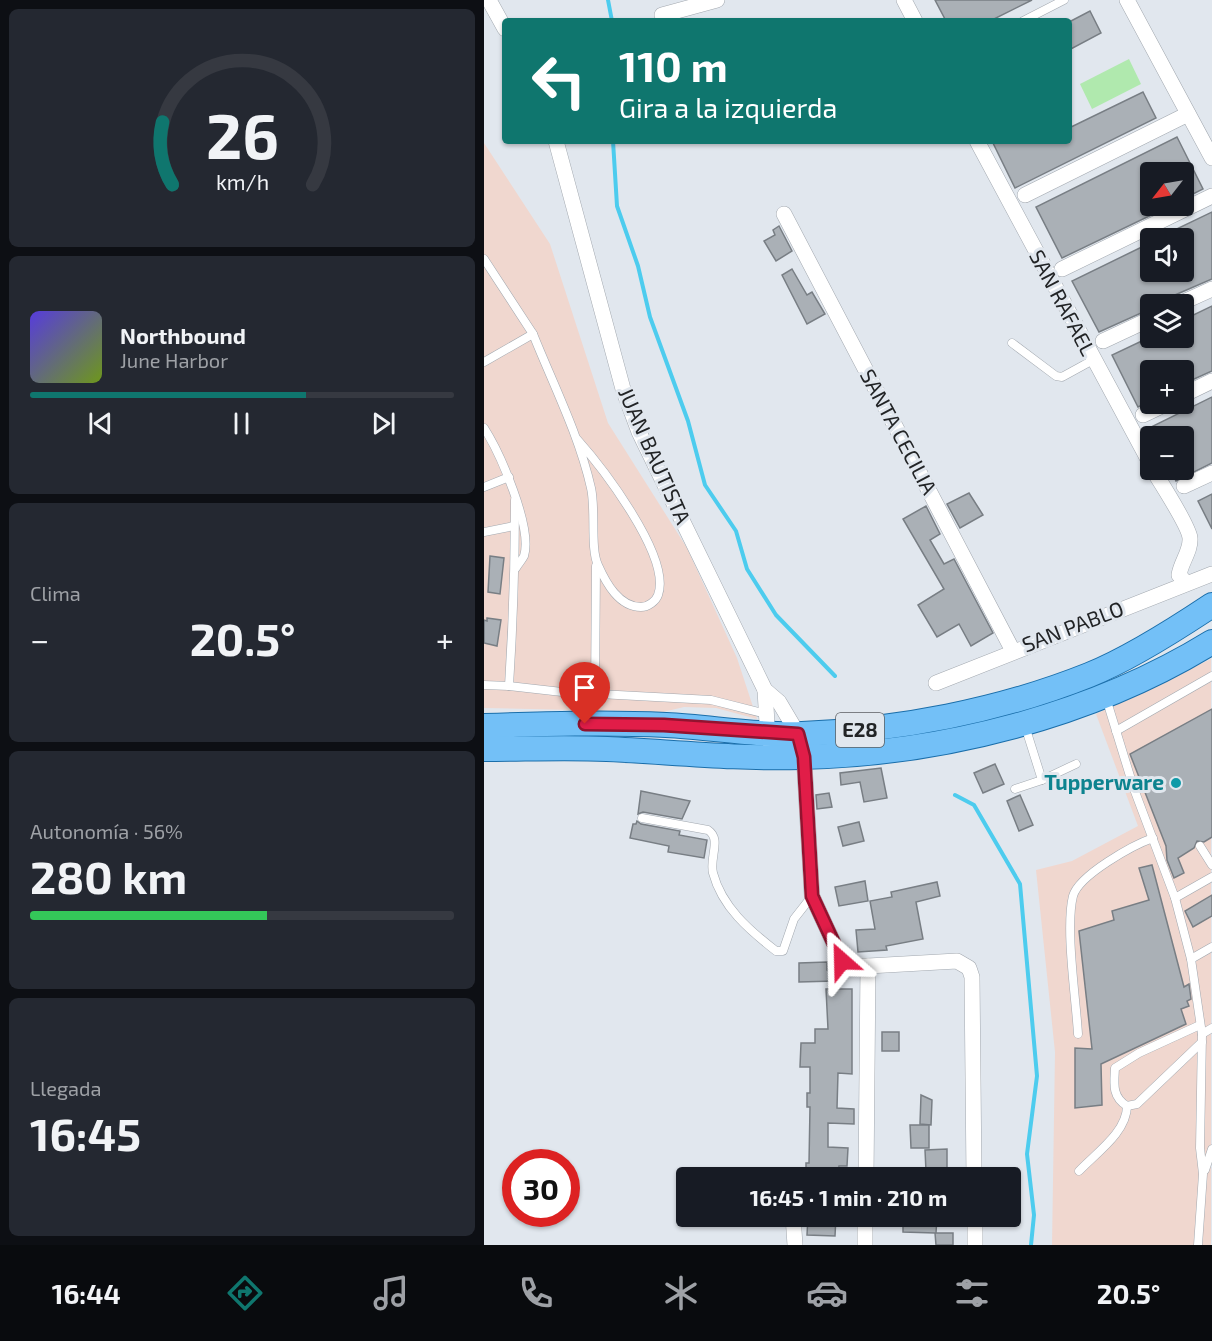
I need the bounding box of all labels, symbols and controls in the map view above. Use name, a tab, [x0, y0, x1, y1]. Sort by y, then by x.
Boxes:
text: 110 m	[619, 40, 728, 90]
icon: left	[520, 42, 598, 120]
text: Gira a la izquierda	[619, 91, 837, 123]
text: 26	[205, 97, 279, 172]
north arrow	[1140, 162, 1194, 216]
map controls	[1140, 162, 1194, 480]
text: km/h	[215, 169, 269, 194]
button: sound	[1140, 228, 1194, 282]
street label: SAN RAFAEL	[1025, 245, 1102, 360]
button: layers	[1140, 294, 1194, 348]
text: Northbound	[120, 322, 246, 348]
text: June Harbor	[120, 348, 228, 372]
button: +	[1140, 360, 1194, 414]
street label: SANTA CECILIA	[856, 364, 943, 498]
street label: JUAN BAUTISTA	[614, 383, 697, 528]
icon: previous	[84, 407, 117, 440]
icon: pause	[225, 407, 258, 440]
icon: next	[367, 407, 400, 440]
button: −	[1140, 426, 1194, 480]
text: Clima	[30, 581, 81, 605]
street label: SAN PABLO	[1018, 595, 1127, 656]
text: 20.5°	[190, 611, 295, 665]
text: −	[30, 619, 49, 659]
text: +	[436, 619, 454, 659]
pin	[559, 662, 610, 724]
icon: arrive	[568, 671, 601, 704]
road number: E28	[836, 713, 884, 747]
place label: Tupperware	[1044, 769, 1164, 794]
marker: Tupperware	[1169, 776, 1183, 790]
text: Autonomía · 56%	[30, 819, 183, 843]
text: 280 km	[30, 849, 187, 903]
position arrow	[810, 929, 874, 993]
text: Llegada	[30, 1076, 101, 1100]
text: 16:45	[30, 1106, 141, 1160]
speed limit sign: 30	[502, 1149, 580, 1227]
text: 16:45 · 1 min · 210 m	[750, 1184, 947, 1210]
icon: directions	[224, 1272, 266, 1314]
icon: music	[370, 1272, 412, 1314]
icon: phone	[515, 1272, 557, 1314]
icon: climate	[660, 1272, 702, 1314]
icon: car	[806, 1272, 848, 1314]
icon: filters	[951, 1272, 993, 1314]
text: 16:44	[52, 1277, 121, 1309]
text: 20.5°	[1097, 1277, 1160, 1309]

